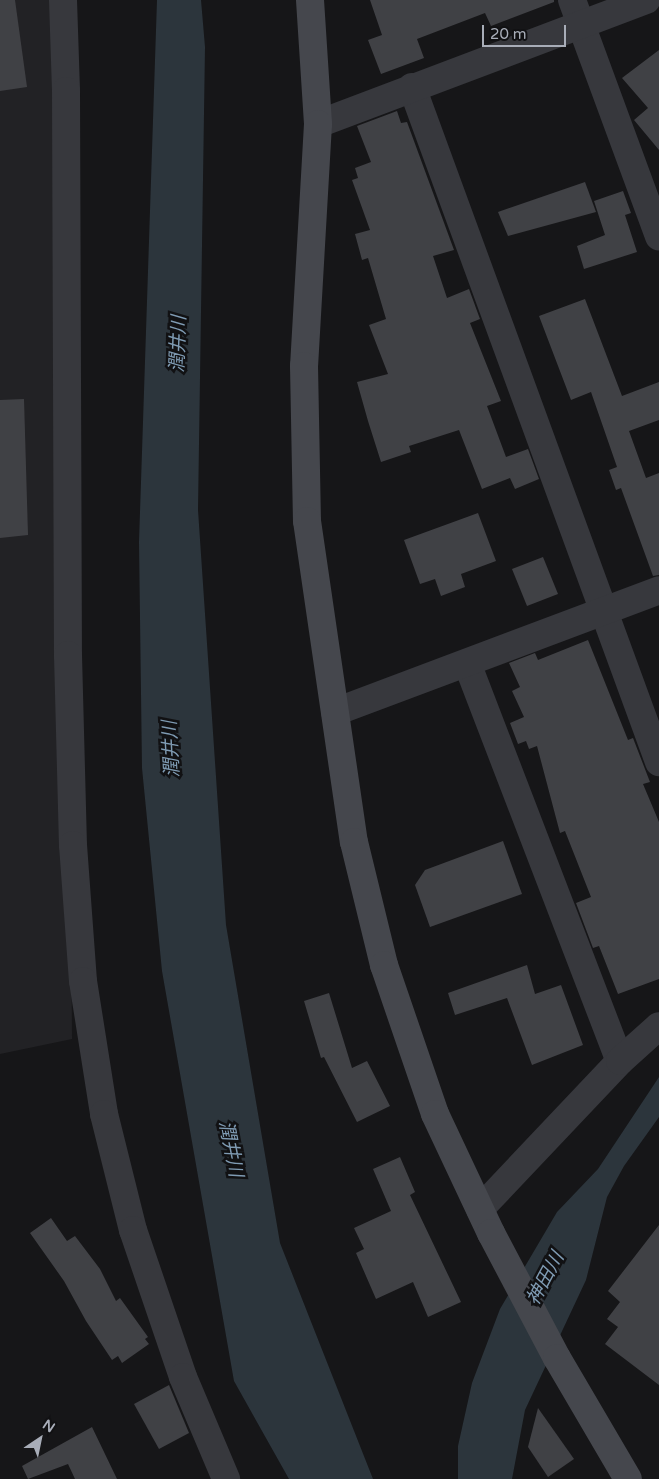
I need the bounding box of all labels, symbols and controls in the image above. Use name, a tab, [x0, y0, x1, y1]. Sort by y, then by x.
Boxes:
scale bar	[484, 15, 568, 47]
text: 20 m	[490, 25, 527, 43]
water label: 潤井川	[167, 315, 191, 373]
water label: 潤井川	[159, 720, 185, 778]
water label: 潤井川	[213, 1119, 247, 1179]
water label: 神田川	[523, 1248, 569, 1310]
north arrow	[15, 1414, 65, 1464]
text: N	[39, 1416, 58, 1436]

